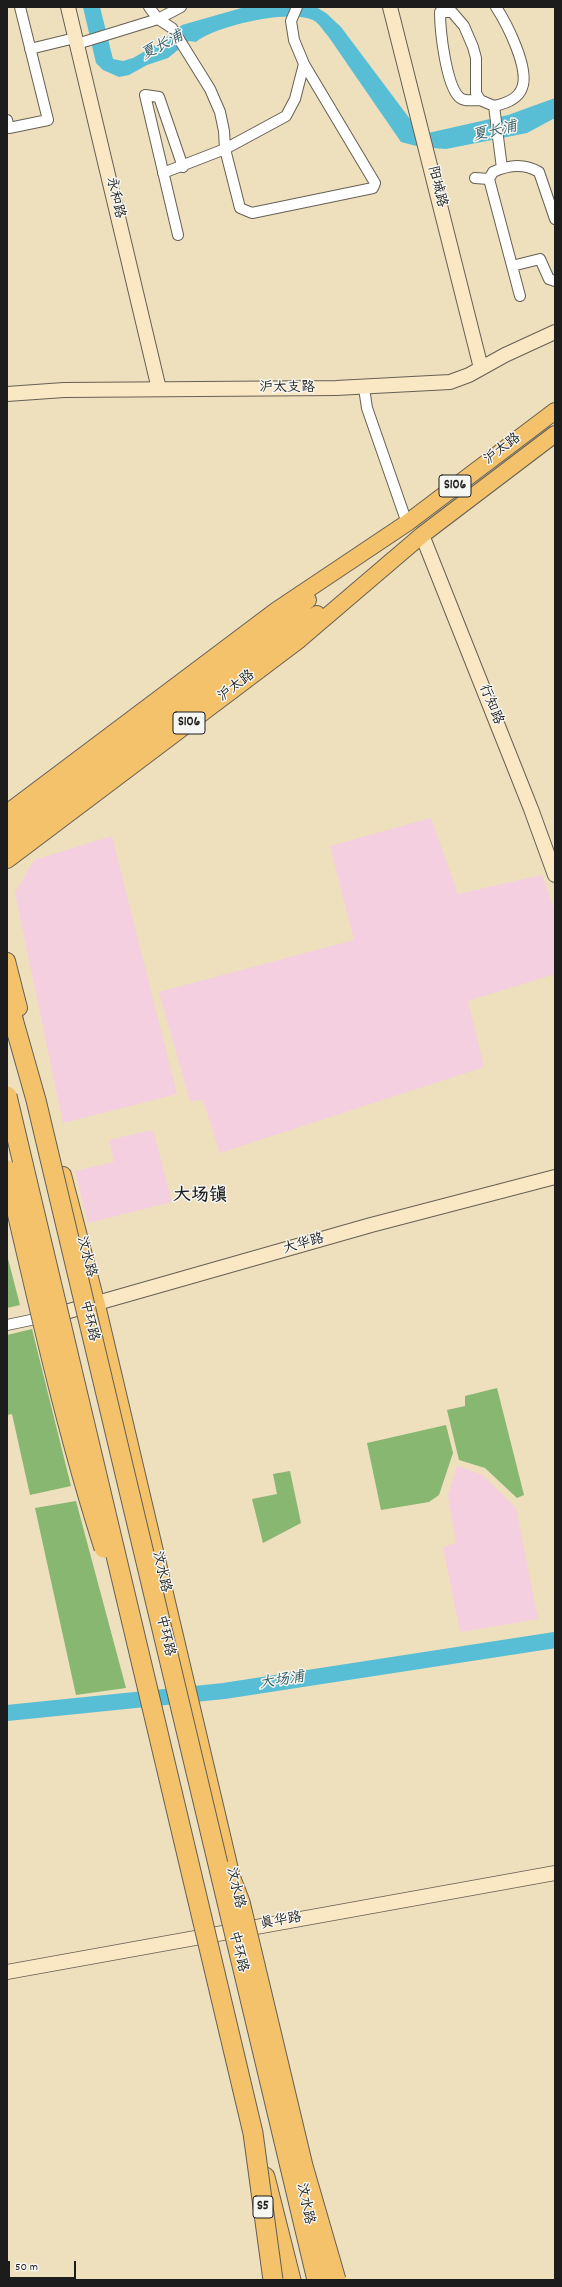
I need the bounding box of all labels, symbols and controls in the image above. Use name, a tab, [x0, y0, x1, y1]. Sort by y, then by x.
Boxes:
water label: 夏长浦	[139, 28, 187, 66]
water label: 夏长浦	[471, 119, 519, 147]
street label: 阳城路	[423, 165, 449, 209]
street label: 永和路	[101, 176, 127, 220]
street label: 沪太支路	[259, 381, 315, 397]
street label: 沪太路	[481, 431, 525, 469]
road number: S106	[439, 475, 471, 497]
street label: 沪太路	[215, 668, 259, 706]
street label: 行知路	[474, 682, 506, 728]
road number: S106	[173, 712, 205, 734]
district label: 大场镇	[173, 1187, 227, 1209]
street label: 大华路	[281, 1231, 327, 1259]
street label: 汶水路	[71, 1235, 99, 1279]
street label: 中环路	[75, 1299, 101, 1343]
street label: 汶水路	[147, 1550, 173, 1594]
street label: 中环路	[151, 1614, 177, 1658]
water label: 大场浦	[258, 1670, 306, 1694]
street label: 汶水路	[221, 1866, 247, 1910]
street label: 真华路	[259, 1910, 303, 1934]
street label: 中环路	[224, 1930, 250, 1974]
street label: 汶水路	[291, 2182, 317, 2226]
road number: S5	[253, 2196, 273, 2218]
scale bar	[10, 2253, 78, 2279]
text: 50 m	[15, 2259, 38, 2276]

